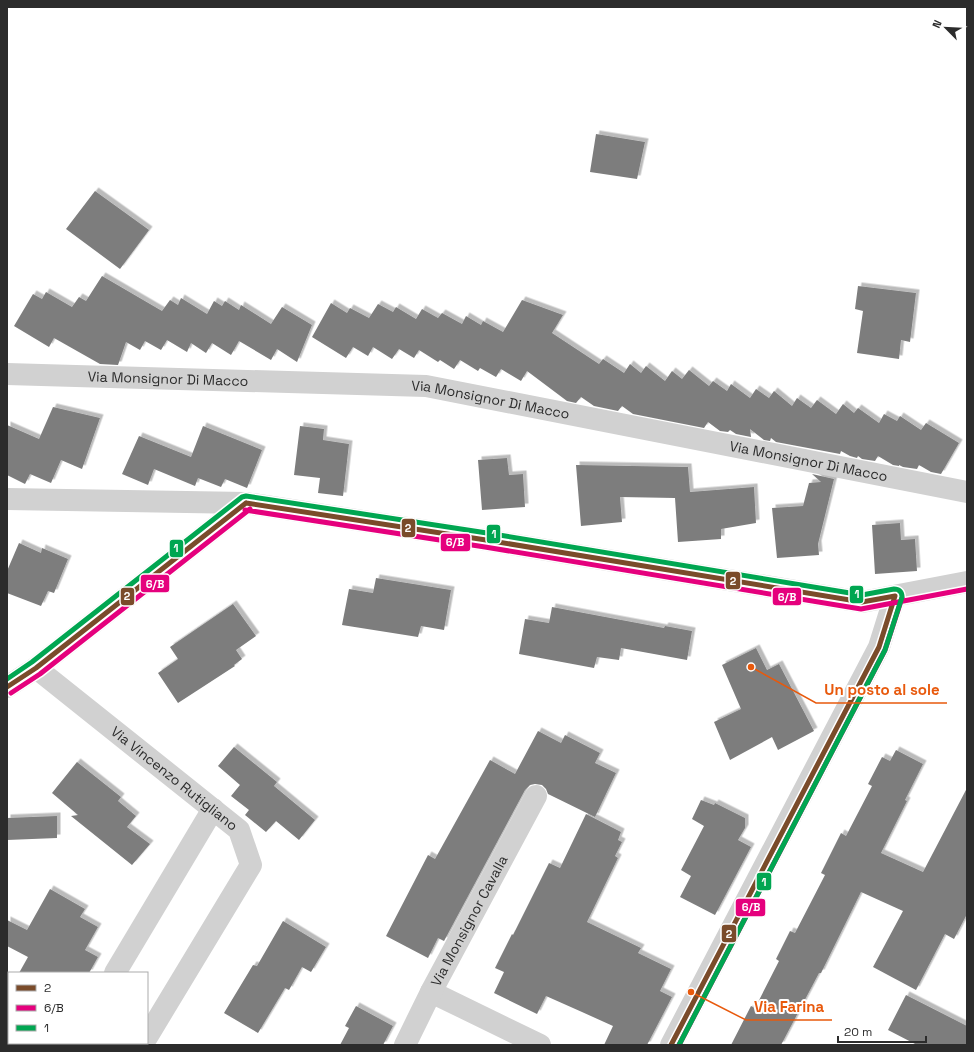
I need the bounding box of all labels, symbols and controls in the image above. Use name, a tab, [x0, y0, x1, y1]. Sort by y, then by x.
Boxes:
north arrow	[926, 8, 966, 48]
text: N	[929, 18, 945, 30]
street label: Via Monsignor Di Macco	[87, 367, 249, 390]
street label: Via Monsignor Di Macco	[411, 377, 571, 423]
street label: Via Monsignor Di Macco	[728, 437, 889, 485]
line badge: 2	[401, 518, 416, 538]
text: 2	[405, 521, 412, 535]
line badge: 1	[486, 524, 501, 544]
text: 1	[492, 527, 497, 541]
line badge: 6/B	[440, 533, 471, 552]
text: 6/B	[446, 535, 464, 549]
line badge: 1	[169, 539, 184, 558]
text: 1	[174, 541, 179, 555]
line badge: 2	[725, 571, 741, 590]
line badge: 6/B	[140, 574, 170, 593]
text: 2	[730, 574, 737, 588]
text: 6/B	[146, 577, 164, 591]
line badge: 1	[849, 585, 864, 604]
line badge: 2	[120, 587, 135, 606]
line badge: 6/B	[772, 587, 802, 606]
text: 1	[855, 587, 860, 601]
text: 2	[124, 589, 131, 603]
text: 6/B	[778, 590, 796, 604]
callout: Un posto al sole	[816, 676, 947, 703]
text: Un posto al sole	[824, 680, 940, 699]
street label: Via Vincenzo Rutigliano	[107, 722, 241, 835]
street label: Via Monsignor Cavalla	[427, 852, 512, 989]
line badge: 1	[756, 872, 772, 891]
text: 1	[762, 875, 767, 889]
line badge: 6/B	[735, 898, 766, 917]
text: 6/B	[742, 900, 760, 914]
line badge: 2	[721, 924, 737, 943]
text: 2	[726, 927, 733, 941]
legend	[8, 972, 148, 1044]
text: 2	[44, 980, 51, 996]
callout: Via Farina	[746, 993, 832, 1020]
text: Via Farina	[754, 997, 824, 1016]
text: 6/B	[44, 1000, 64, 1016]
scale bar	[838, 1018, 926, 1044]
text: 1	[44, 1020, 49, 1036]
text: 20 m	[844, 1024, 872, 1040]

